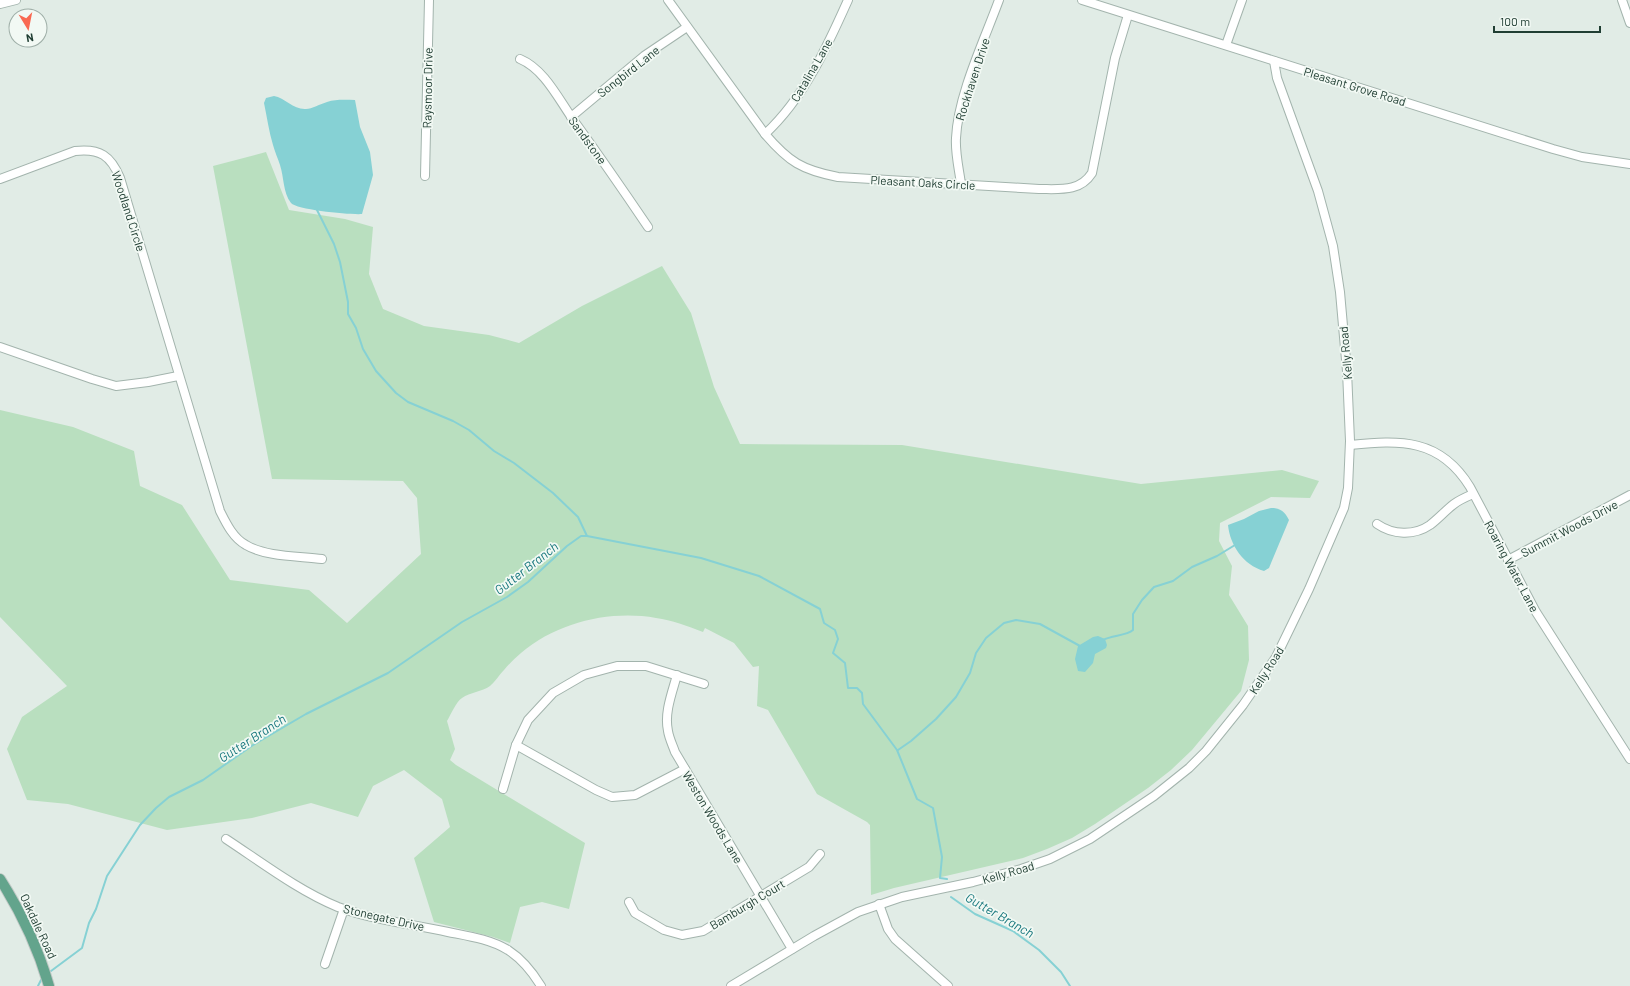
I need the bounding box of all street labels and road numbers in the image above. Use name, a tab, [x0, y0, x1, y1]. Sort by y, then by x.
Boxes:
street label: Catalina Lane	[787, 36, 835, 104]
street label: Rockhaven Drive	[952, 36, 992, 122]
street label: Songbird Lane	[594, 42, 662, 100]
street label: Raysmoor Drive	[419, 48, 435, 128]
street label: Pleasant Grove Road	[1302, 64, 1408, 108]
street label: Sandstone	[566, 114, 610, 166]
street label: Woodland Circle	[109, 169, 149, 253]
street label: Pleasant Oaks Circle	[870, 172, 976, 192]
street label: Kelly Road	[1336, 326, 1354, 380]
street label: Summit Woods Drive	[1518, 497, 1620, 559]
street label: Roaring Water Lane	[1482, 518, 1542, 614]
street label: Kelly Road	[1246, 644, 1286, 696]
street label: Weston Woods Lane	[680, 768, 746, 866]
street label: Kelly Road	[980, 858, 1036, 886]
street label: Bamburgh Court	[707, 876, 787, 932]
street label: Oakdale Road	[18, 891, 60, 961]
street label: Stonegate Drive	[342, 901, 426, 933]

